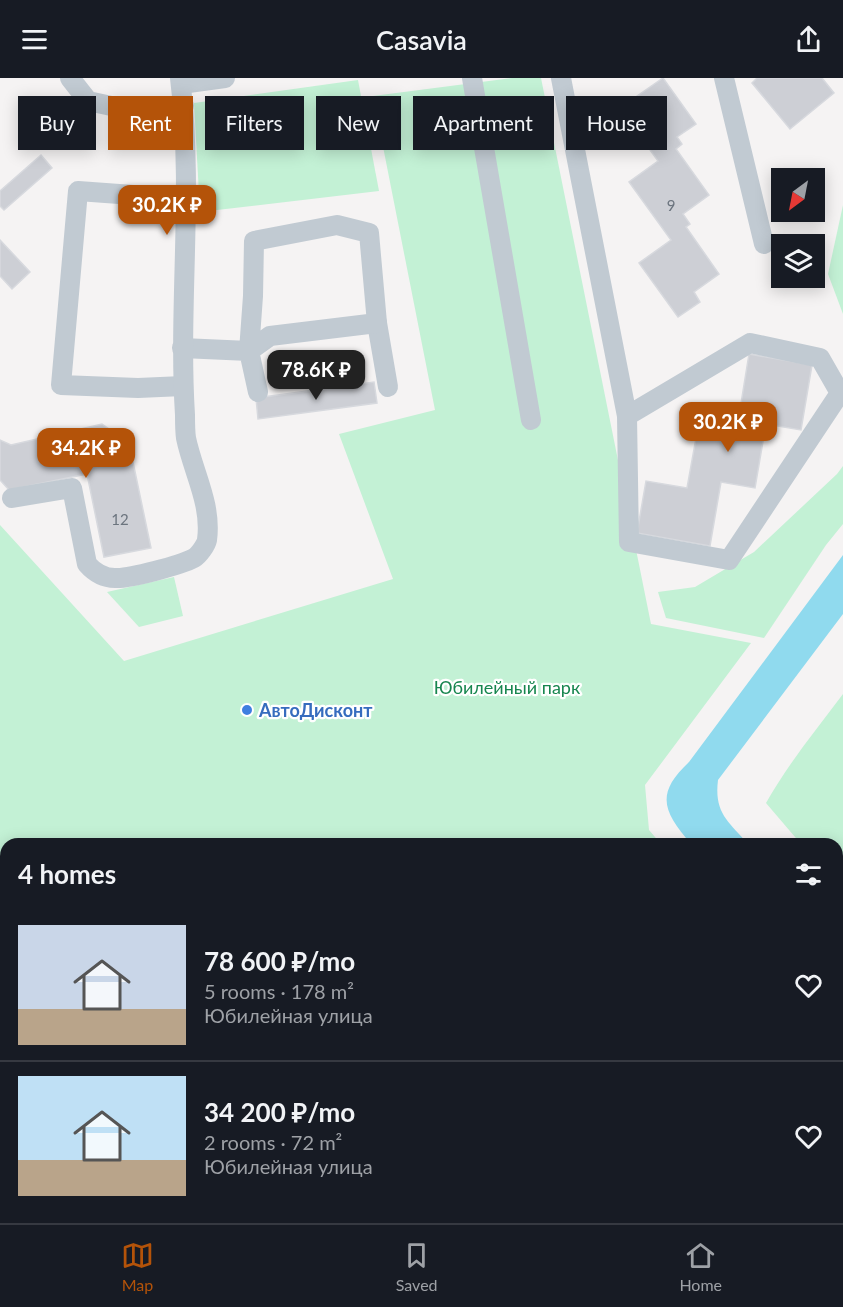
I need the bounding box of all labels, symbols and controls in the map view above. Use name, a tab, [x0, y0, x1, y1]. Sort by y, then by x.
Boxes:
icon: menu	[18, 23, 51, 56]
text: Casavia	[376, 23, 467, 56]
icon: share	[792, 23, 825, 56]
chip: Buy	[18, 96, 96, 150]
chip: Rent	[108, 96, 193, 150]
chip: Filters	[205, 96, 304, 150]
chip: New	[316, 96, 401, 150]
chip: Apartment	[413, 96, 554, 150]
chip: House	[566, 96, 667, 150]
north arrow	[771, 168, 825, 222]
map controls	[771, 168, 825, 288]
pin: 30.2K ₽	[112, 185, 222, 236]
text: 30.2K ₽	[132, 192, 202, 216]
house number: 9	[667, 196, 675, 214]
button: layers	[771, 234, 825, 288]
pin: 78.6K ₽	[261, 350, 371, 401]
text: 78.6K ₽	[281, 357, 351, 381]
pin: 30.2K ₽	[673, 402, 783, 453]
text: 30.2K ₽	[693, 409, 763, 433]
pin: 34.2K ₽	[31, 428, 141, 479]
text: 34.2K ₽	[51, 435, 121, 459]
house number: 12	[111, 510, 129, 528]
park label: Юбилейный парк	[434, 676, 581, 698]
place label: АвтоДисконт	[258, 699, 373, 721]
marker: АвтоДисконт	[240, 703, 254, 717]
text: 4 homes	[18, 858, 116, 890]
icon: filters	[792, 858, 825, 891]
text: 78 600 ₽/mo	[204, 945, 355, 977]
icon: home	[66, 949, 138, 1021]
icon: heart	[792, 969, 825, 1002]
text: 5 rooms · 178 m²	[204, 979, 354, 1003]
text: Юбилейная улица	[204, 1003, 373, 1027]
text: 34 200 ₽/mo	[204, 1096, 355, 1128]
icon: home	[66, 1100, 138, 1172]
icon: heart	[792, 1120, 825, 1153]
text: 2 rooms · 72 m²	[204, 1130, 342, 1154]
text: Юбилейная улица	[204, 1154, 373, 1178]
tab: Map	[121, 1239, 154, 1294]
tab: Saved	[396, 1239, 438, 1294]
tab: Home	[679, 1239, 722, 1294]

